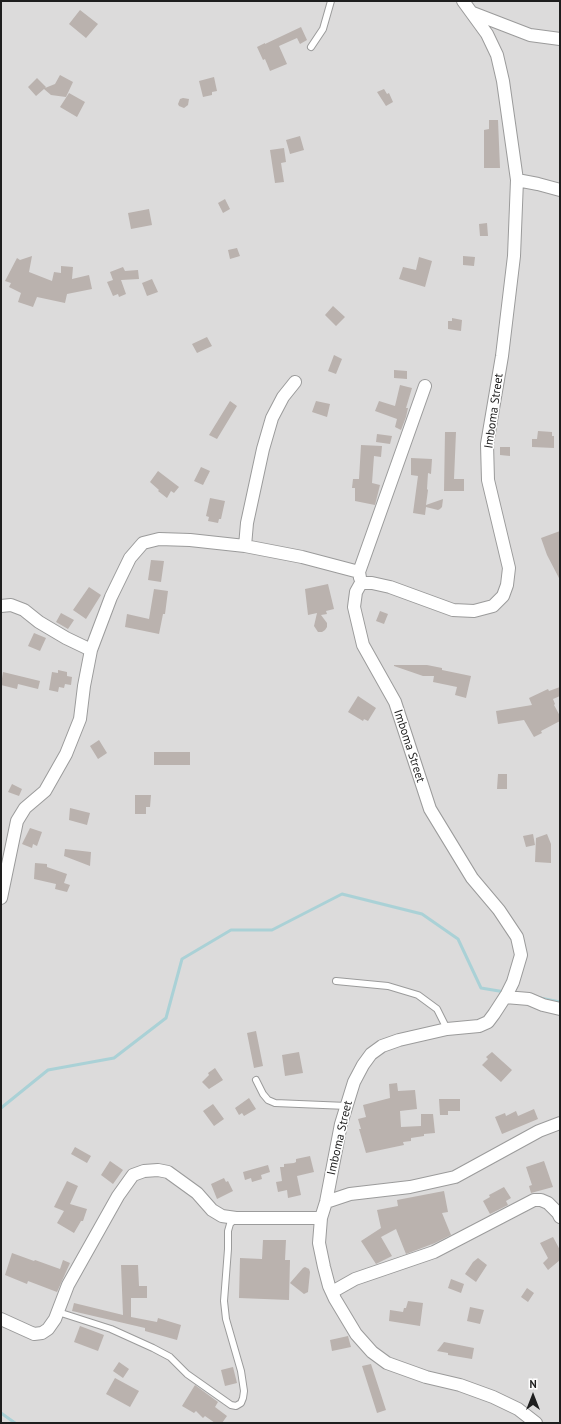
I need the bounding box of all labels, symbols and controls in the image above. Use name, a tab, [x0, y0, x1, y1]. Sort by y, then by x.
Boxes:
street label: Imboma Street	[482, 373, 506, 449]
street label: Imboma Street	[390, 708, 428, 784]
street label: Imboma Street	[324, 1100, 356, 1176]
north arrow	[513, 1376, 553, 1416]
text: N	[529, 1377, 537, 1391]

